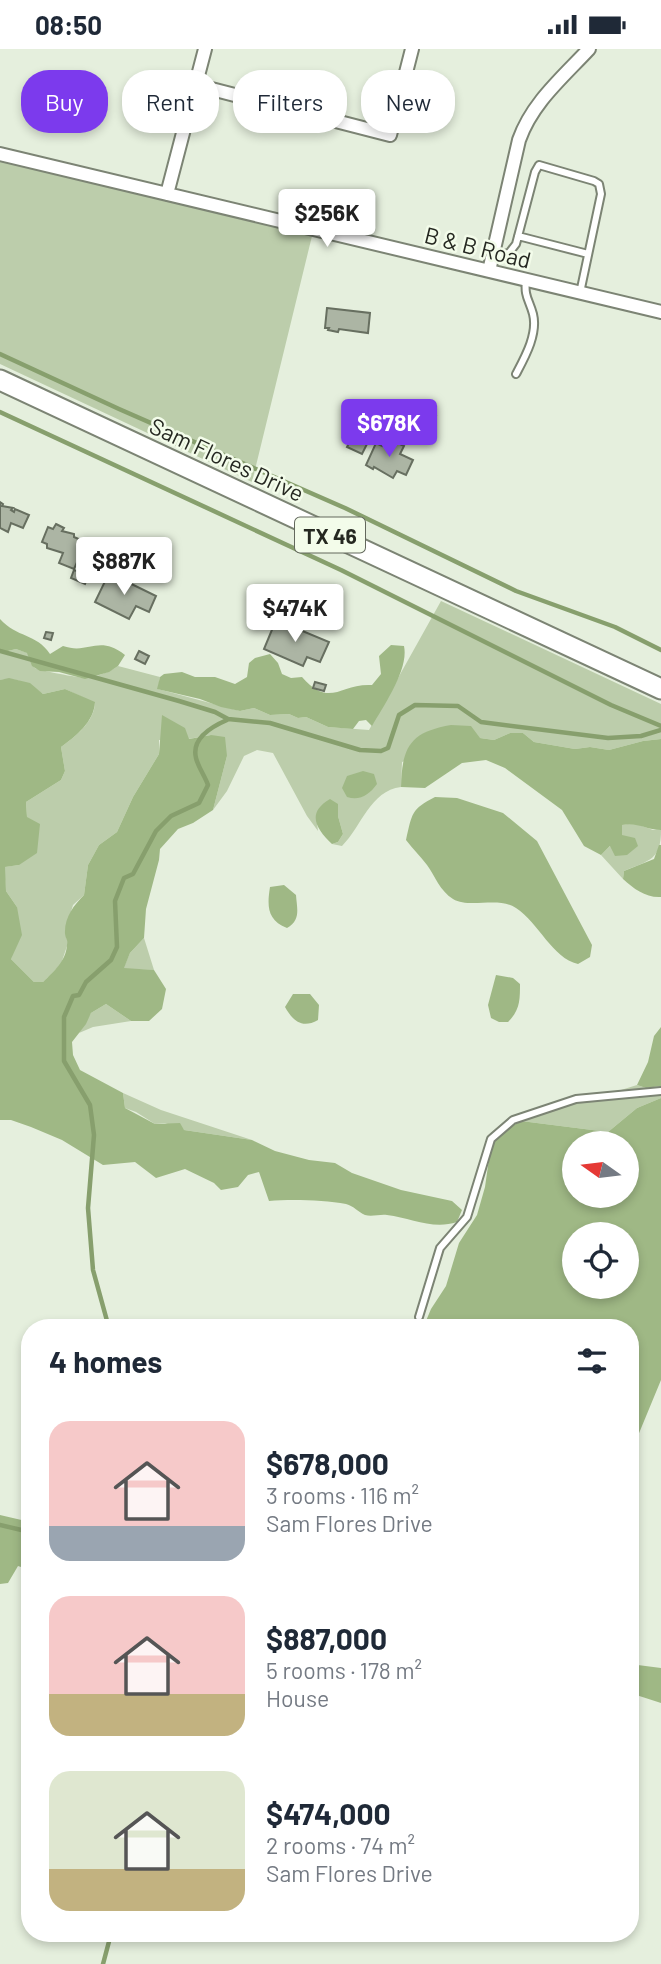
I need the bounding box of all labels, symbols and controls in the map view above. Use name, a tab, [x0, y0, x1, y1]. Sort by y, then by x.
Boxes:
text: 08:50	[35, 9, 102, 40]
chip: Buy	[21, 70, 108, 133]
chip: Rent	[122, 70, 219, 133]
chip: Filters	[233, 70, 347, 133]
chip: New	[361, 70, 455, 133]
pin: $256K	[278, 189, 376, 249]
text: $256K	[294, 198, 360, 226]
street label: B & B Road	[422, 220, 534, 274]
pin: $678K	[340, 399, 438, 459]
text: $678K	[357, 408, 421, 436]
street label: Sam Flores Drive	[145, 411, 309, 507]
road number: TX 46	[295, 517, 365, 553]
pin: $887K	[75, 538, 173, 597]
text: $887K	[92, 546, 156, 574]
pin: $474K	[246, 585, 344, 644]
text: $474K	[262, 593, 328, 621]
north arrow	[562, 1131, 639, 1207]
map controls	[562, 1131, 639, 1299]
button: locate	[562, 1222, 639, 1299]
icon: filters	[573, 1342, 611, 1380]
text: 4 homes	[49, 1343, 162, 1379]
text: $678,000	[266, 1445, 389, 1481]
icon: home	[105, 1449, 189, 1533]
text: 3 rooms · 116 m²	[266, 1481, 419, 1509]
text: Sam Flores Drive	[266, 1509, 433, 1537]
text: $887,000	[266, 1620, 387, 1656]
icon: home	[105, 1624, 189, 1708]
text: 5 rooms · 178 m²	[266, 1656, 422, 1684]
text: House	[266, 1684, 329, 1712]
text: $474,000	[266, 1795, 391, 1831]
icon: home	[105, 1799, 189, 1883]
text: 2 rooms · 74 m²	[266, 1831, 415, 1859]
text: Sam Flores Drive	[266, 1859, 433, 1887]

